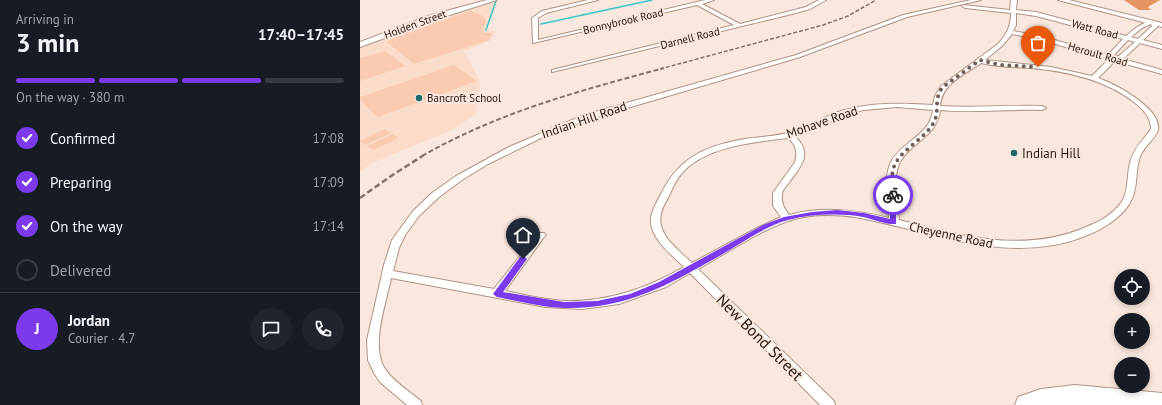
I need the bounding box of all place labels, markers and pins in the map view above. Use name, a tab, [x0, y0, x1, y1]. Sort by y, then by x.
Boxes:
pin	[1021, 26, 1055, 67]
place label: Bancroft School	[427, 91, 502, 105]
marker: Bancroft School	[414, 93, 424, 103]
place label: Indian Hill	[1022, 145, 1080, 162]
marker: Indian Hill	[1009, 148, 1019, 158]
pin	[506, 218, 540, 259]

